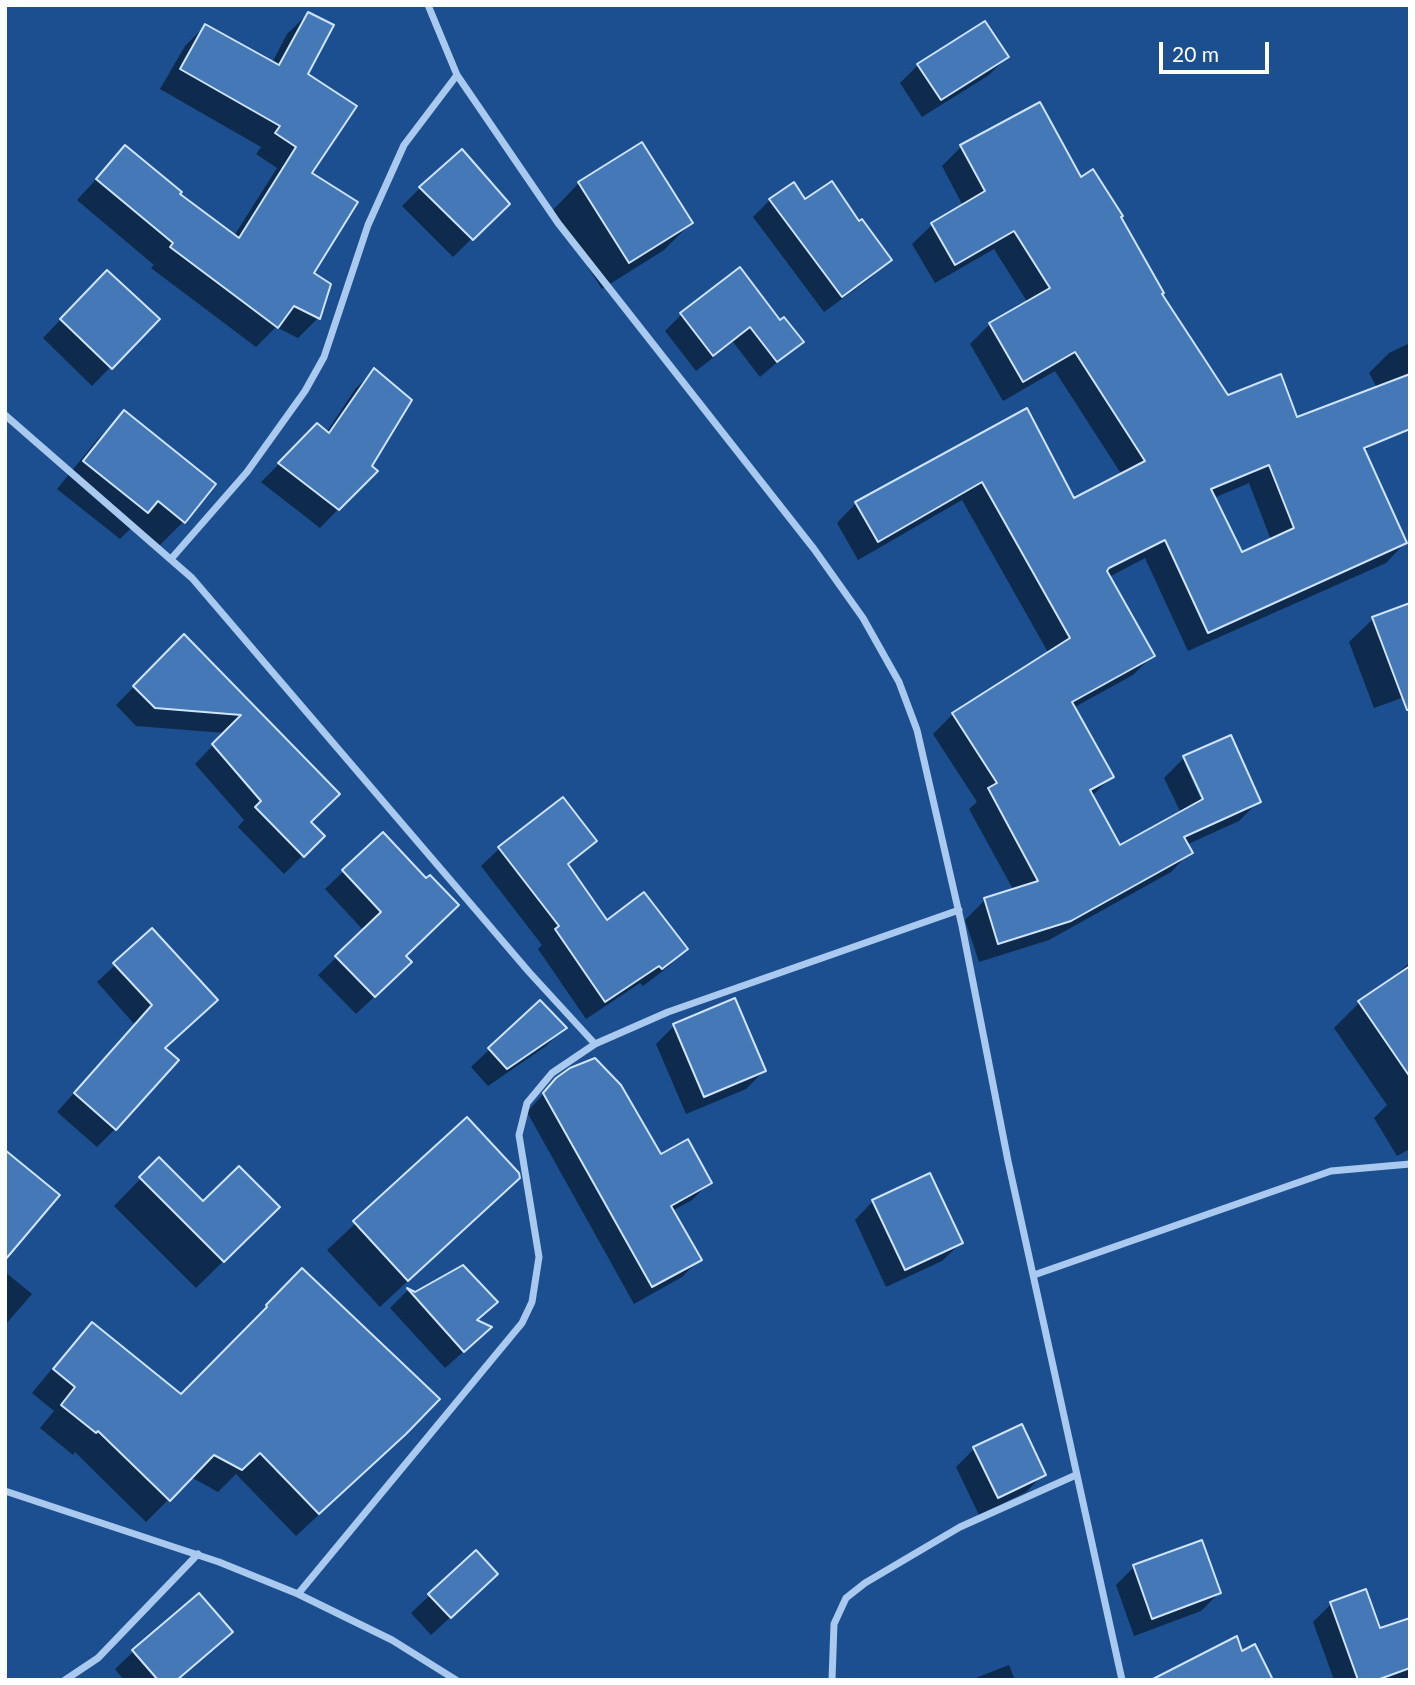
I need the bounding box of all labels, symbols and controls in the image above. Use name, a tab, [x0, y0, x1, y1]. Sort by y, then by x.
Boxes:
scale bar	[1163, 28, 1273, 72]
text: 20 m	[1172, 41, 1219, 66]

